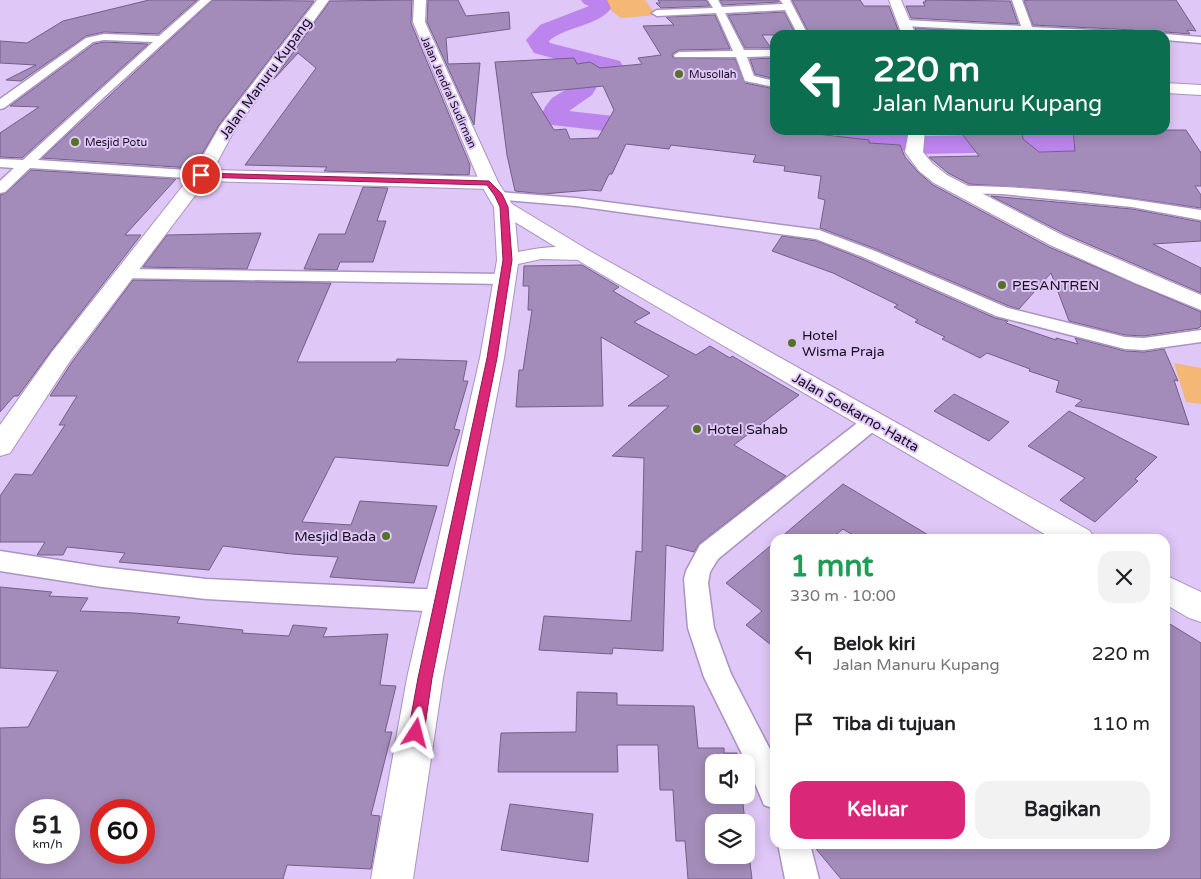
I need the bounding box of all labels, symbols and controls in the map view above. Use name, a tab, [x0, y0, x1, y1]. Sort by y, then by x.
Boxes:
street label: Jalan Manuru Kupang	[216, 14, 315, 142]
street label: Jalan Jendral Sudirman	[418, 34, 479, 150]
text: 220 m	[873, 49, 980, 91]
icon: left	[790, 50, 855, 115]
marker: Musollah	[673, 68, 685, 80]
place label: Musollah	[689, 68, 737, 81]
text: Jalan Manuru Kupang	[873, 91, 1102, 117]
marker: Mesjid Potu	[69, 136, 81, 148]
place label: Mesjid Potu	[85, 136, 147, 149]
pin	[180, 154, 222, 196]
icon: arrive	[187, 161, 215, 189]
place label: PESANTREN	[1012, 277, 1099, 294]
marker: PESANTREN	[996, 279, 1008, 291]
place label: Hotel Wisma Praja	[802, 327, 885, 360]
marker: Hotel Wisma Praja	[786, 337, 798, 349]
street label: Jalan Soekarno-Hatta	[789, 369, 922, 456]
place label: Hotel Sahab	[707, 421, 788, 438]
marker: Hotel Sahab	[691, 423, 703, 435]
place label: Mesjid Bada	[294, 528, 376, 545]
marker: Mesjid Bada	[380, 530, 392, 542]
text: 1 mnt	[790, 548, 874, 585]
button: close	[1098, 551, 1150, 603]
text: 330 m · 10:00	[790, 586, 896, 606]
text: Belok kiri	[833, 633, 916, 655]
icon: left	[790, 640, 818, 668]
text: 220 m	[1092, 643, 1150, 665]
text: Jalan Manuru Kupang	[833, 655, 1000, 675]
position arrow	[389, 706, 441, 758]
icon: arrive	[790, 710, 818, 738]
text: Tiba di tujuan	[833, 713, 956, 735]
text: 110 m	[1092, 713, 1150, 735]
map controls	[705, 754, 755, 864]
button: sound	[705, 754, 755, 804]
button: Keluar	[790, 781, 965, 839]
button: Bagikan	[975, 781, 1150, 839]
speed limit sign: 60	[90, 799, 155, 864]
text: 51	[32, 810, 63, 840]
button: layers	[705, 814, 755, 864]
text: km/h	[32, 837, 63, 851]

